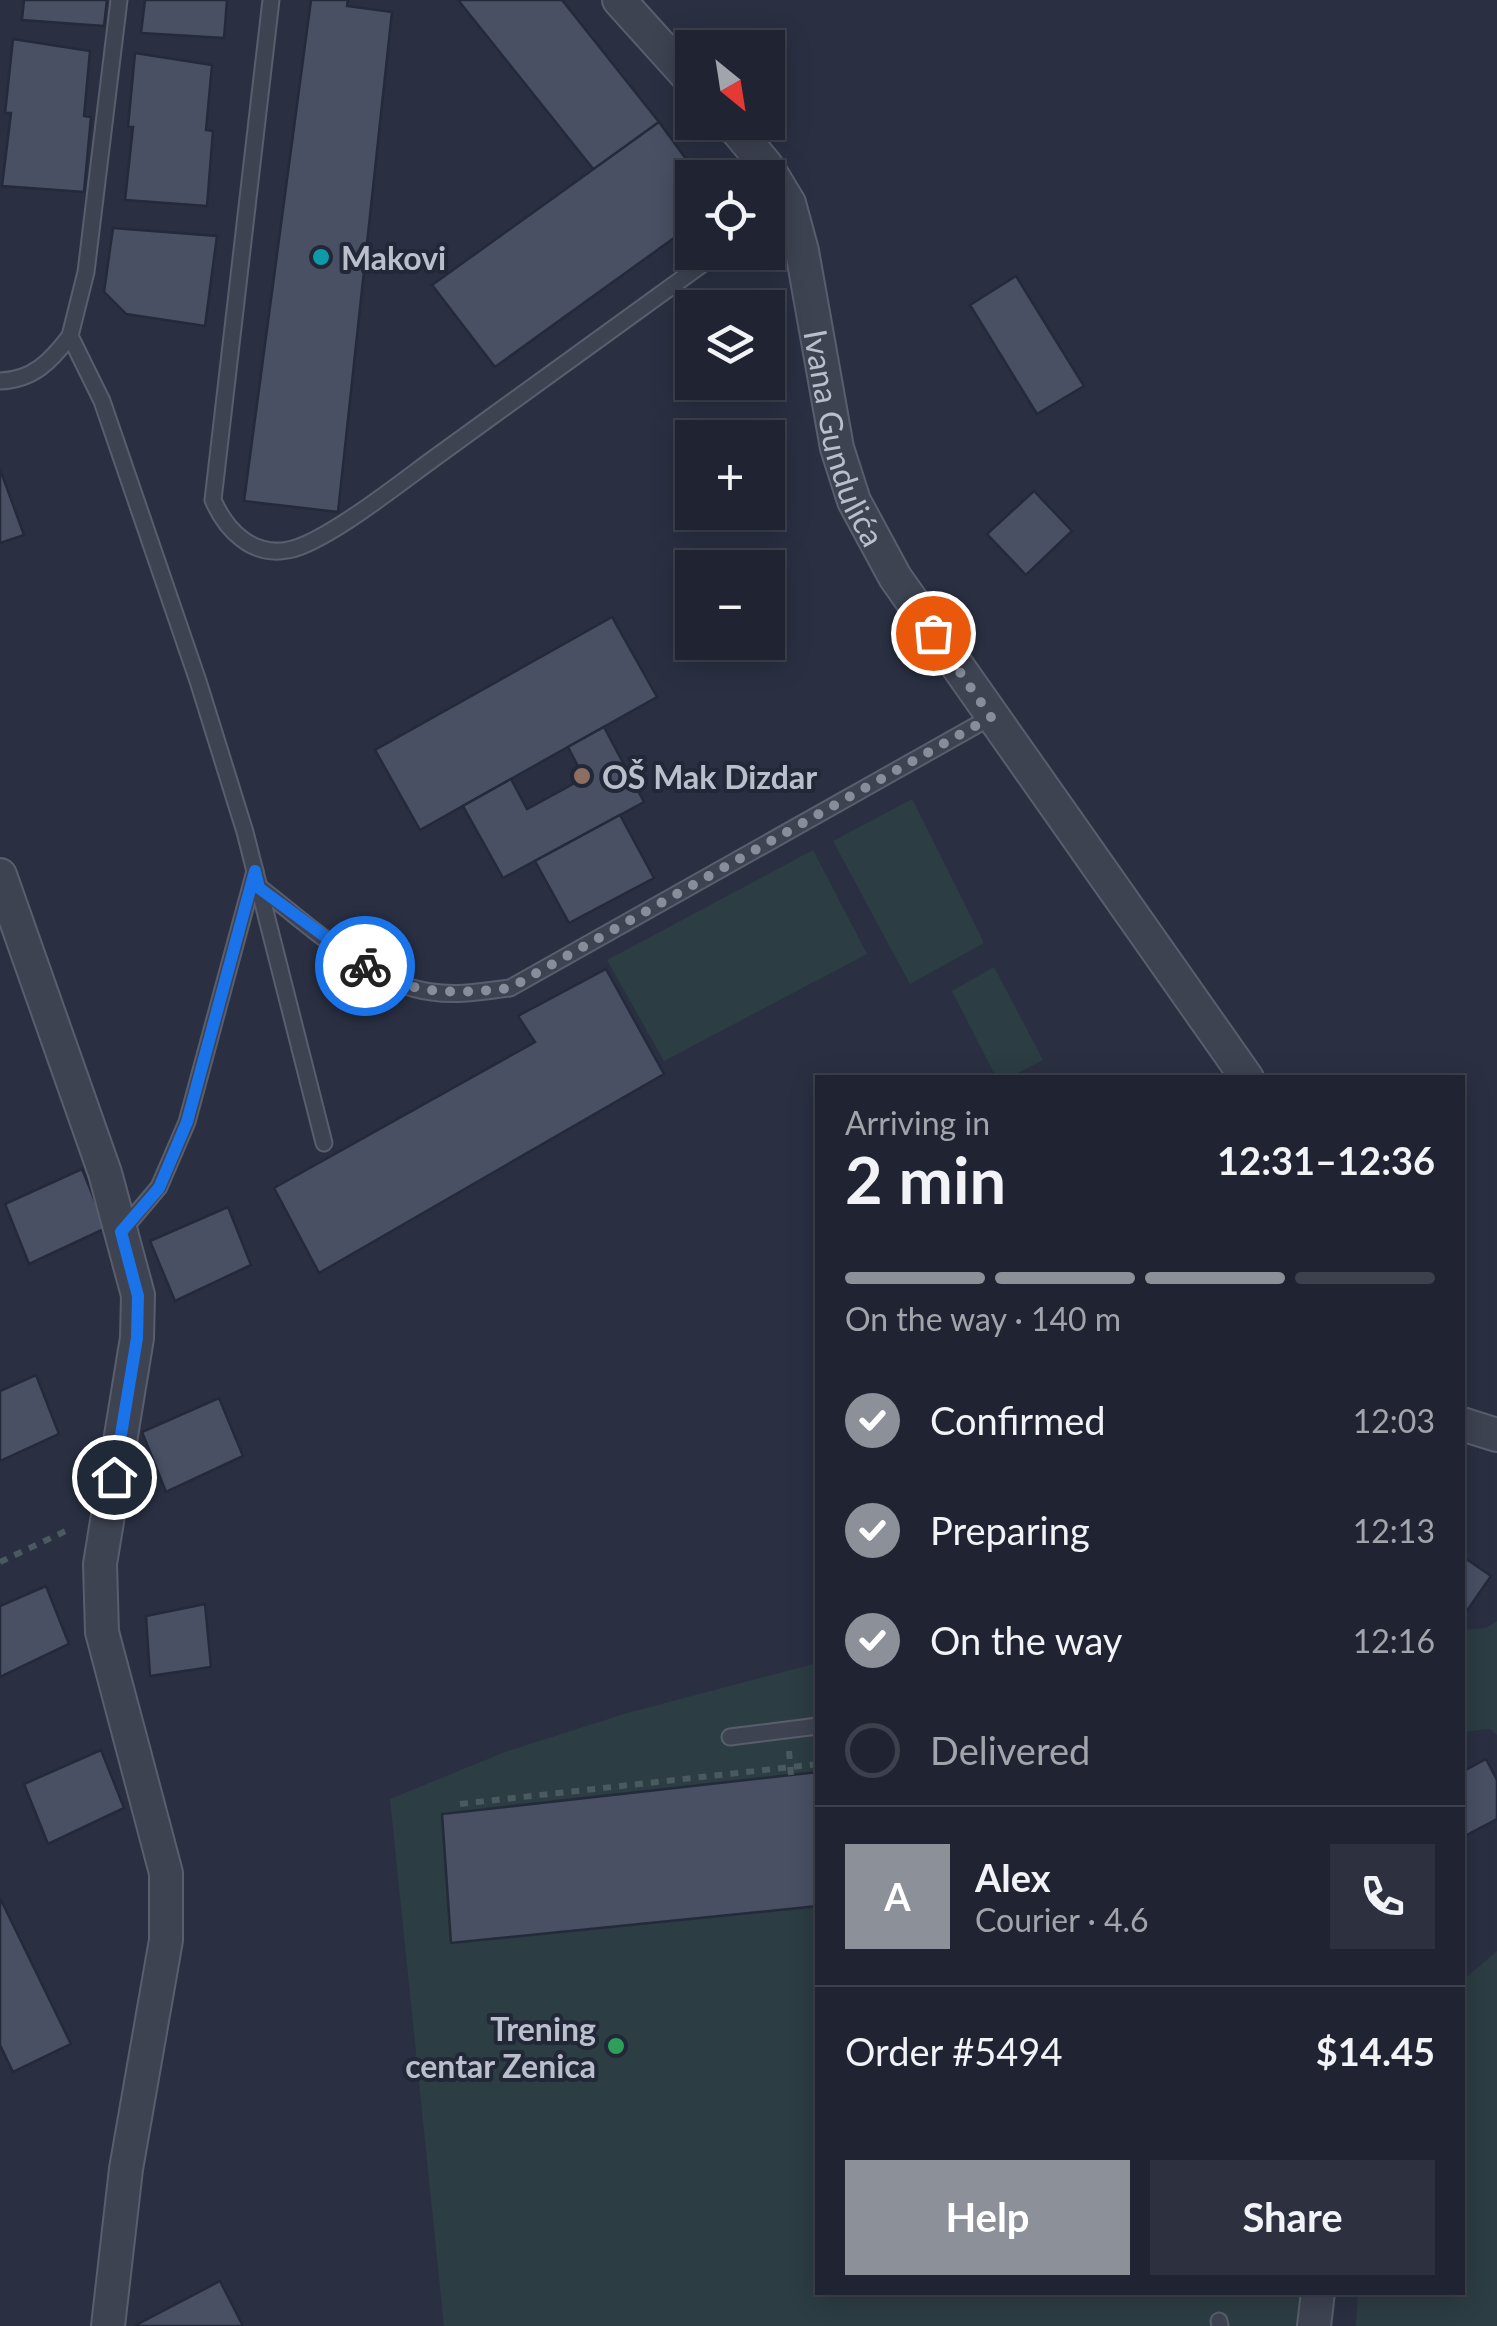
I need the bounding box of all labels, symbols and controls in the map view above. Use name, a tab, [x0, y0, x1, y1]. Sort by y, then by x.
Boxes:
north arrow	[675, 30, 785, 140]
map controls	[675, 30, 785, 660]
button: locate	[675, 160, 785, 270]
place label: Makovi	[341, 238, 446, 277]
marker: Makovi	[310, 246, 332, 268]
button: layers	[675, 290, 785, 400]
street label: Ivana Gundulića	[797, 326, 894, 552]
button: +	[675, 420, 785, 530]
button: −	[675, 550, 785, 660]
pin	[891, 591, 976, 676]
icon: bag	[906, 606, 961, 661]
place label: OŠ Mak Dizdar	[602, 757, 817, 796]
marker: OŠ Mak Dizdar	[571, 765, 593, 787]
courier	[315, 916, 415, 1016]
icon: bike	[338, 939, 393, 994]
text: Arriving in	[845, 1103, 990, 1142]
text: 12:31–12:36	[1217, 1137, 1435, 1183]
text: 2 min	[845, 1140, 1006, 1218]
text: On the way · 140 m	[845, 1299, 1121, 1338]
icon: check	[845, 1393, 900, 1448]
text: Confirmed	[930, 1397, 1106, 1443]
text: 12:03	[1353, 1401, 1435, 1440]
pin	[72, 1435, 157, 1520]
icon: home	[87, 1450, 142, 1505]
icon: check	[845, 1503, 900, 1558]
text: Preparing	[930, 1507, 1090, 1553]
text: 12:13	[1353, 1511, 1435, 1550]
icon: check	[845, 1613, 900, 1668]
text: On the way	[930, 1617, 1122, 1663]
text: 12:16	[1353, 1621, 1435, 1660]
text: Delivered	[930, 1727, 1090, 1773]
button: phone	[1330, 1844, 1435, 1949]
text: Alex	[975, 1854, 1051, 1900]
text: A	[884, 1873, 911, 1919]
text: Courier · 4.6	[975, 1900, 1149, 1939]
place label: Trening centar Zenica	[405, 2009, 596, 2085]
text: Order #5494	[845, 2028, 1062, 2074]
text: $14.45	[1316, 2028, 1435, 2074]
marker: Trening centar Zenica	[605, 2035, 627, 2057]
button: Help	[845, 2160, 1130, 2275]
button: Share	[1150, 2160, 1435, 2275]

